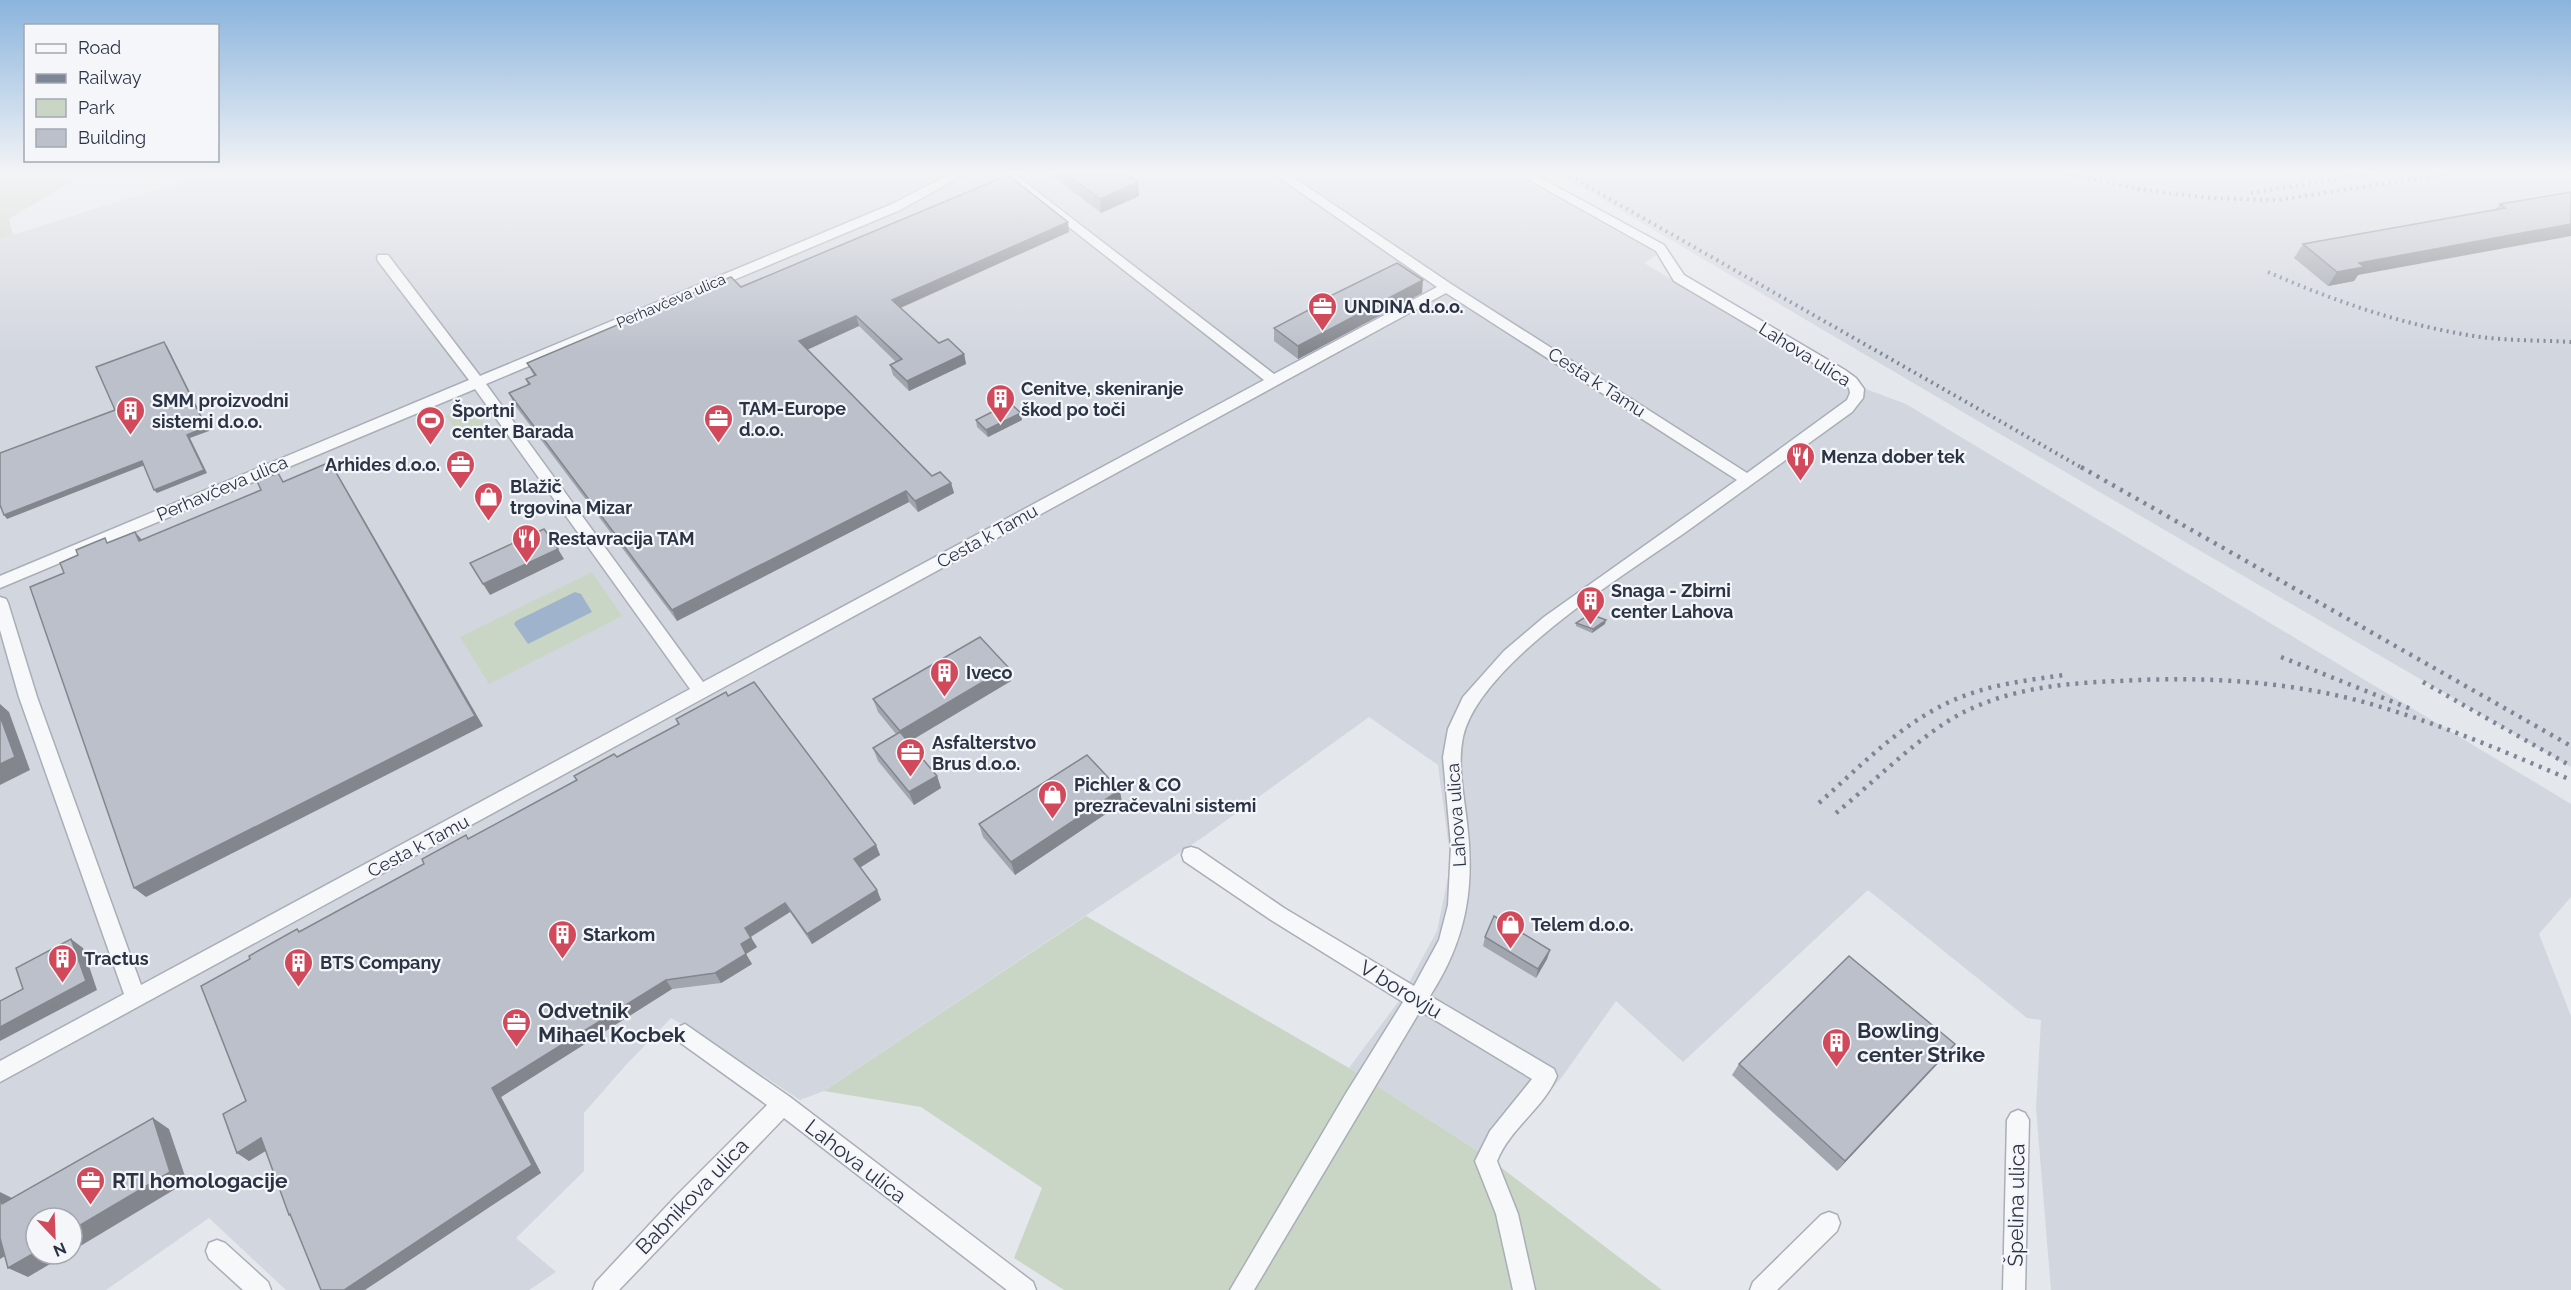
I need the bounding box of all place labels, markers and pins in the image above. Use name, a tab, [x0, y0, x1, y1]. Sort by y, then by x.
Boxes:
office icon: UNDINA d.o.o.	[1307, 290, 1339, 332]
place label: UNDINA d.o.o.	[1344, 296, 1464, 317]
place label: Cenitve, skeniranje škod po toči	[1021, 378, 1184, 420]
building icon: Cenitve, skeniranje škod po toči	[984, 382, 1016, 424]
place label: SMM proizvodni sistemi d.o.o.	[152, 390, 289, 432]
building icon: SMM proizvodni sistemi d.o.o.	[115, 394, 147, 436]
place label: TAM-Europe d.o.o.	[739, 398, 846, 440]
place label: Športni center Barada	[452, 399, 574, 442]
office icon: TAM-Europe d.o.o.	[702, 402, 734, 444]
sports icon: Športni center Barada	[415, 404, 447, 446]
restaurant icon: Menza dober tek	[1784, 440, 1816, 482]
place label: Menza dober tek	[1821, 446, 1966, 467]
office icon: Arhides d.o.o.	[445, 448, 477, 490]
place label: Arhides d.o.o.	[325, 454, 440, 475]
place label: Blažič trgovina Mizar	[510, 476, 632, 518]
shop icon: Blažič trgovina Mizar	[473, 480, 505, 522]
restaurant icon: Restavracija TAM	[511, 522, 543, 564]
place label: Restavracija TAM	[548, 528, 695, 549]
place label: Snaga - Zbirni center Lahova	[1611, 580, 1733, 622]
building icon: Snaga - Zbirni center Lahova	[1574, 584, 1606, 626]
building icon: Iveco	[929, 656, 961, 698]
place label: Iveco	[966, 662, 1013, 683]
place label: Asfalterstvo Brus d.o.o.	[932, 732, 1036, 774]
office icon: Asfalterstvo Brus d.o.o.	[895, 736, 927, 778]
place label: Pichler & CO prezračevalni sistemi	[1074, 774, 1256, 816]
shop icon: Pichler & CO prezračevalni sistemi	[1037, 778, 1069, 820]
shop icon: Telem d.o.o.	[1494, 908, 1526, 950]
place label: Telem d.o.o.	[1531, 914, 1634, 935]
building icon: Starkom	[546, 918, 578, 960]
place label: Starkom	[583, 924, 655, 945]
building icon: Tractus	[47, 942, 79, 984]
building icon: BTS Company	[283, 946, 315, 988]
place label: Tractus	[84, 948, 149, 969]
place label: BTS Company	[320, 952, 441, 973]
place label: Odvetnik Mihael Kocbek	[538, 998, 686, 1047]
office icon: Odvetnik Mihael Kocbek	[501, 1006, 533, 1048]
place label: Bowling center Strike	[1857, 1018, 1985, 1067]
building icon: Bowling center Strike	[1820, 1026, 1852, 1068]
office icon: RTI homologacije	[75, 1164, 107, 1206]
place label: RTI homologacije	[112, 1168, 288, 1193]

